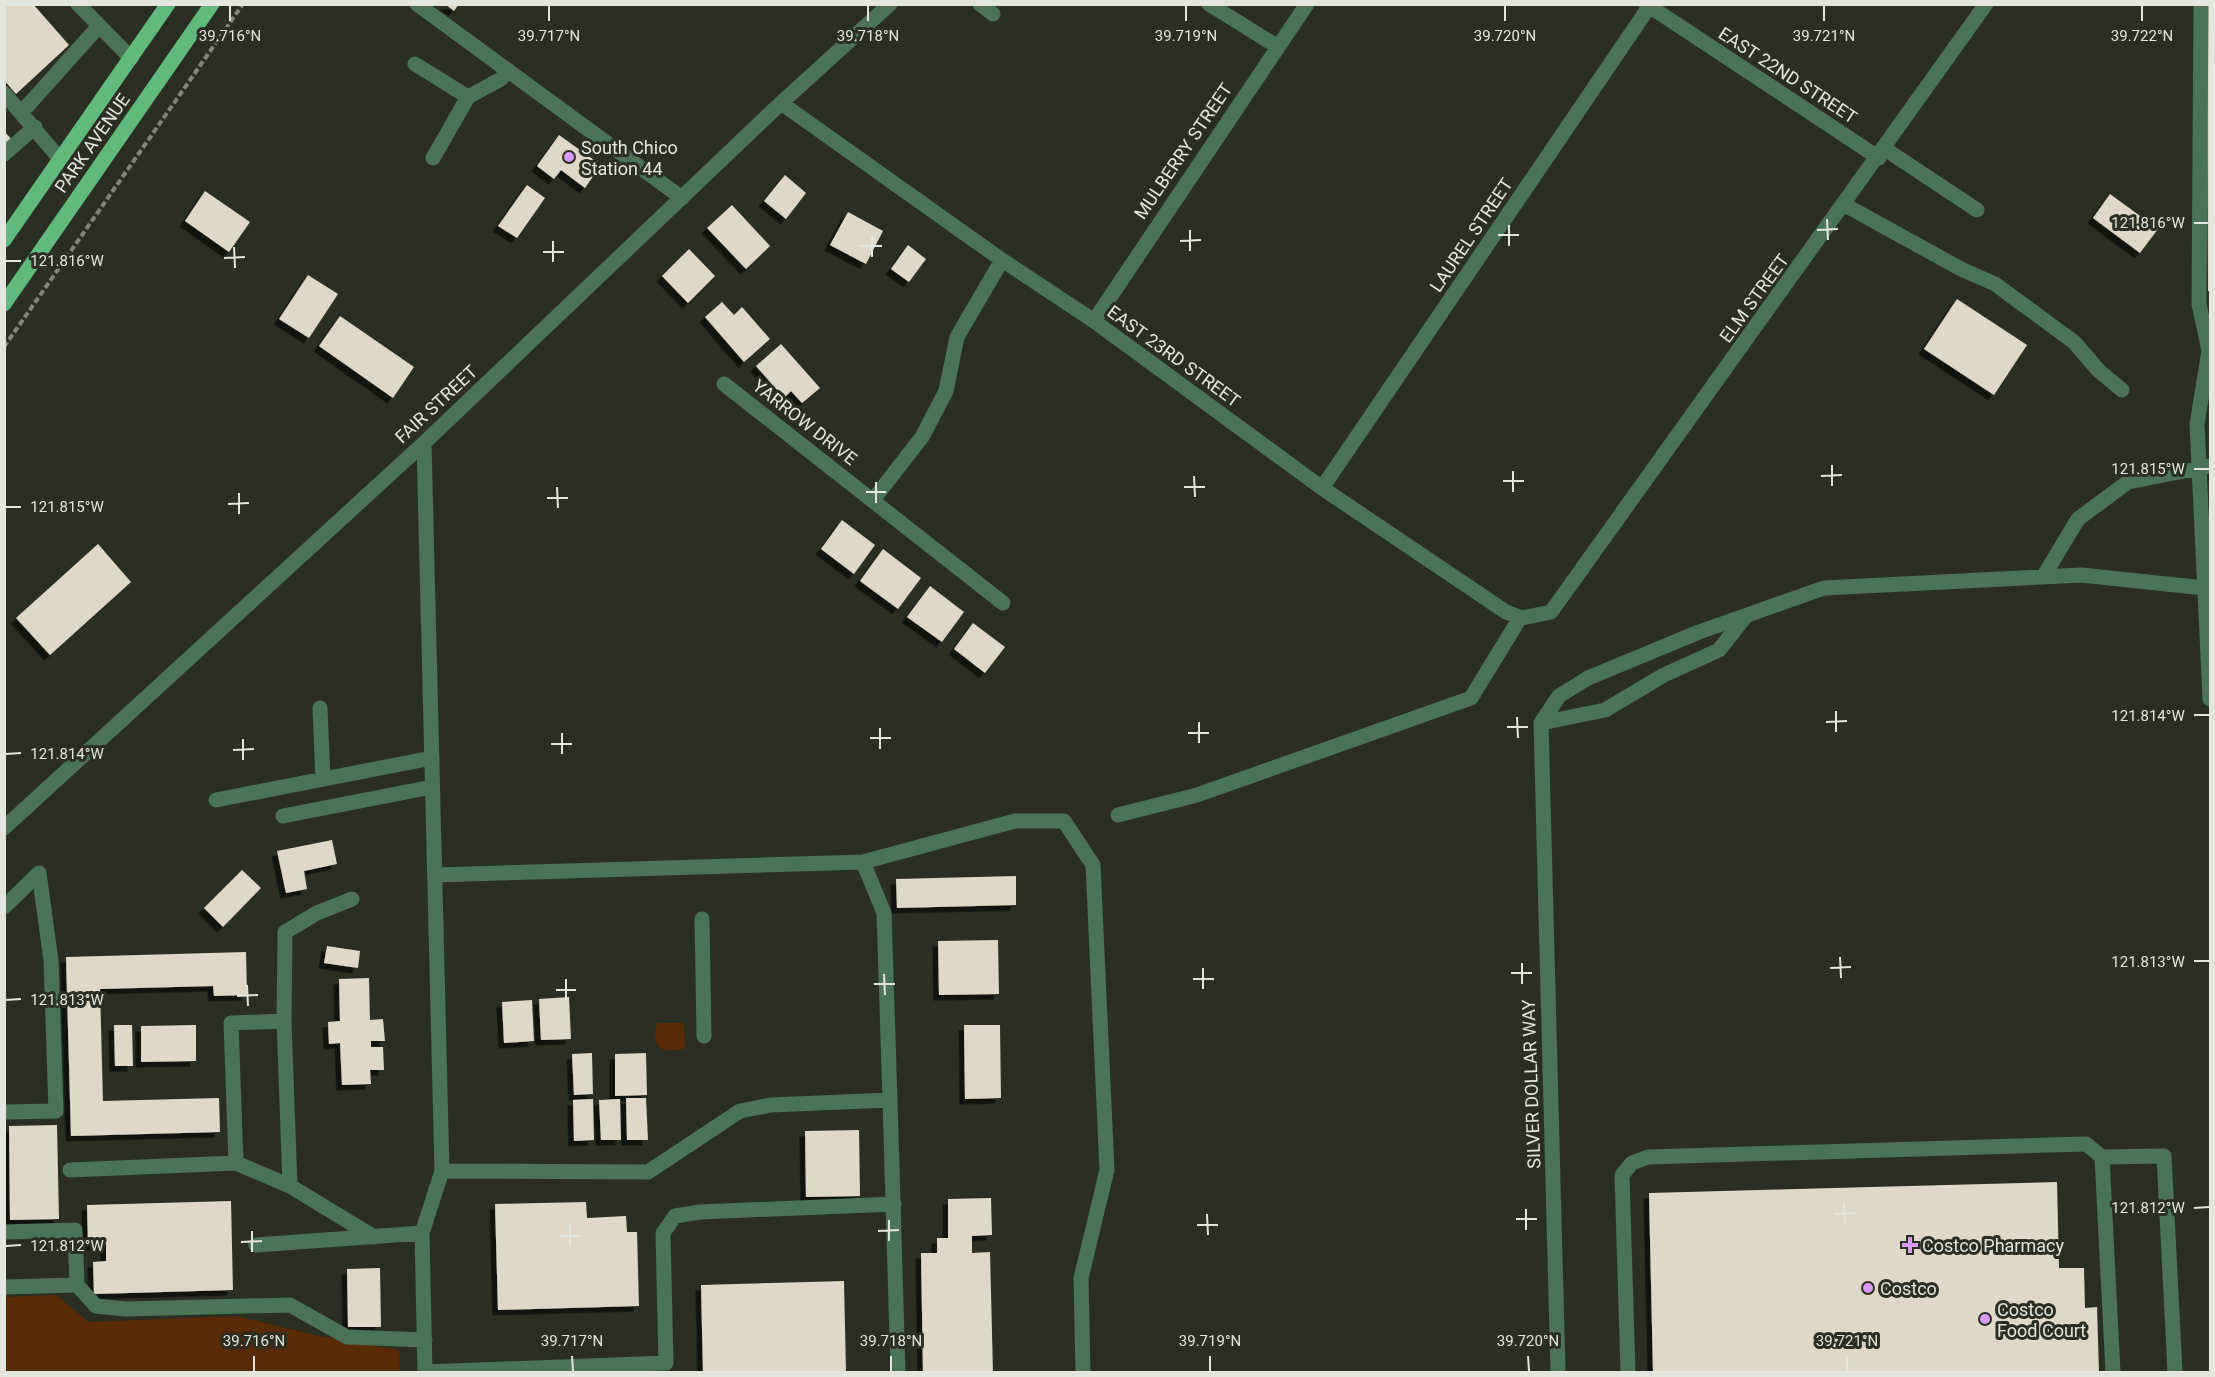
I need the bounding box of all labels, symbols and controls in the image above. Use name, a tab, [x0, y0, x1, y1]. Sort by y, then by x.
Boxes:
street label: EAST 22ND STREET	[1715, 22, 1861, 128]
text: 39.716°N	[199, 27, 261, 45]
text: 39.717°N	[518, 27, 580, 45]
text: 39.718°N	[837, 27, 899, 45]
text: 39.719°N	[1155, 27, 1217, 45]
text: 39.720°N	[1474, 27, 1536, 45]
text: 39.721°N	[1793, 27, 1855, 45]
text: 39.722°N	[2111, 27, 2173, 45]
street label: MULBERRY STREET	[1130, 79, 1236, 223]
street label: PARK AVENUE	[50, 89, 134, 197]
place label: South Chico Station 44	[581, 137, 678, 179]
marker: South Chico Station 44	[562, 150, 576, 164]
street label: LAUREL STREET	[1425, 174, 1517, 296]
text: 121.816°W	[2111, 214, 2185, 232]
street label: ELM STREET	[1715, 250, 1793, 346]
text: 121.816°W	[30, 252, 104, 270]
street label: EAST 23RD STREET	[1104, 301, 1245, 411]
street label: FAIR STREET	[391, 360, 482, 447]
street label: YARROW DRIVE	[749, 375, 861, 469]
text: 121.815°W	[2111, 460, 2185, 478]
text: 121.815°W	[30, 498, 104, 516]
text: 121.814°W	[2111, 707, 2185, 725]
text: 121.814°W	[30, 745, 104, 763]
text: 121.813°W	[2111, 953, 2185, 971]
text: 121.813°W	[30, 991, 104, 1009]
street label: SILVER DOLLAR WAY	[1518, 999, 1544, 1169]
text: 121.812°W	[2111, 1199, 2185, 1217]
place label: Costco Pharmacy	[1922, 1235, 2064, 1256]
text: 121.812°W	[30, 1237, 104, 1255]
marker: Costco Pharmacy	[1903, 1238, 1917, 1252]
place label: Costco	[1880, 1278, 1937, 1299]
marker: Costco	[1861, 1281, 1875, 1295]
place label: Costco Food Court	[1997, 1299, 2086, 1341]
marker: Costco Food Court	[1978, 1312, 1992, 1326]
text: 39.716°N	[223, 1332, 285, 1350]
text: 39.717°N	[541, 1332, 603, 1350]
text: 39.718°N	[860, 1332, 922, 1350]
text: 39.719°N	[1179, 1332, 1241, 1350]
text: 39.720°N	[1497, 1332, 1559, 1350]
text: 39.721°N	[1816, 1332, 1878, 1350]

